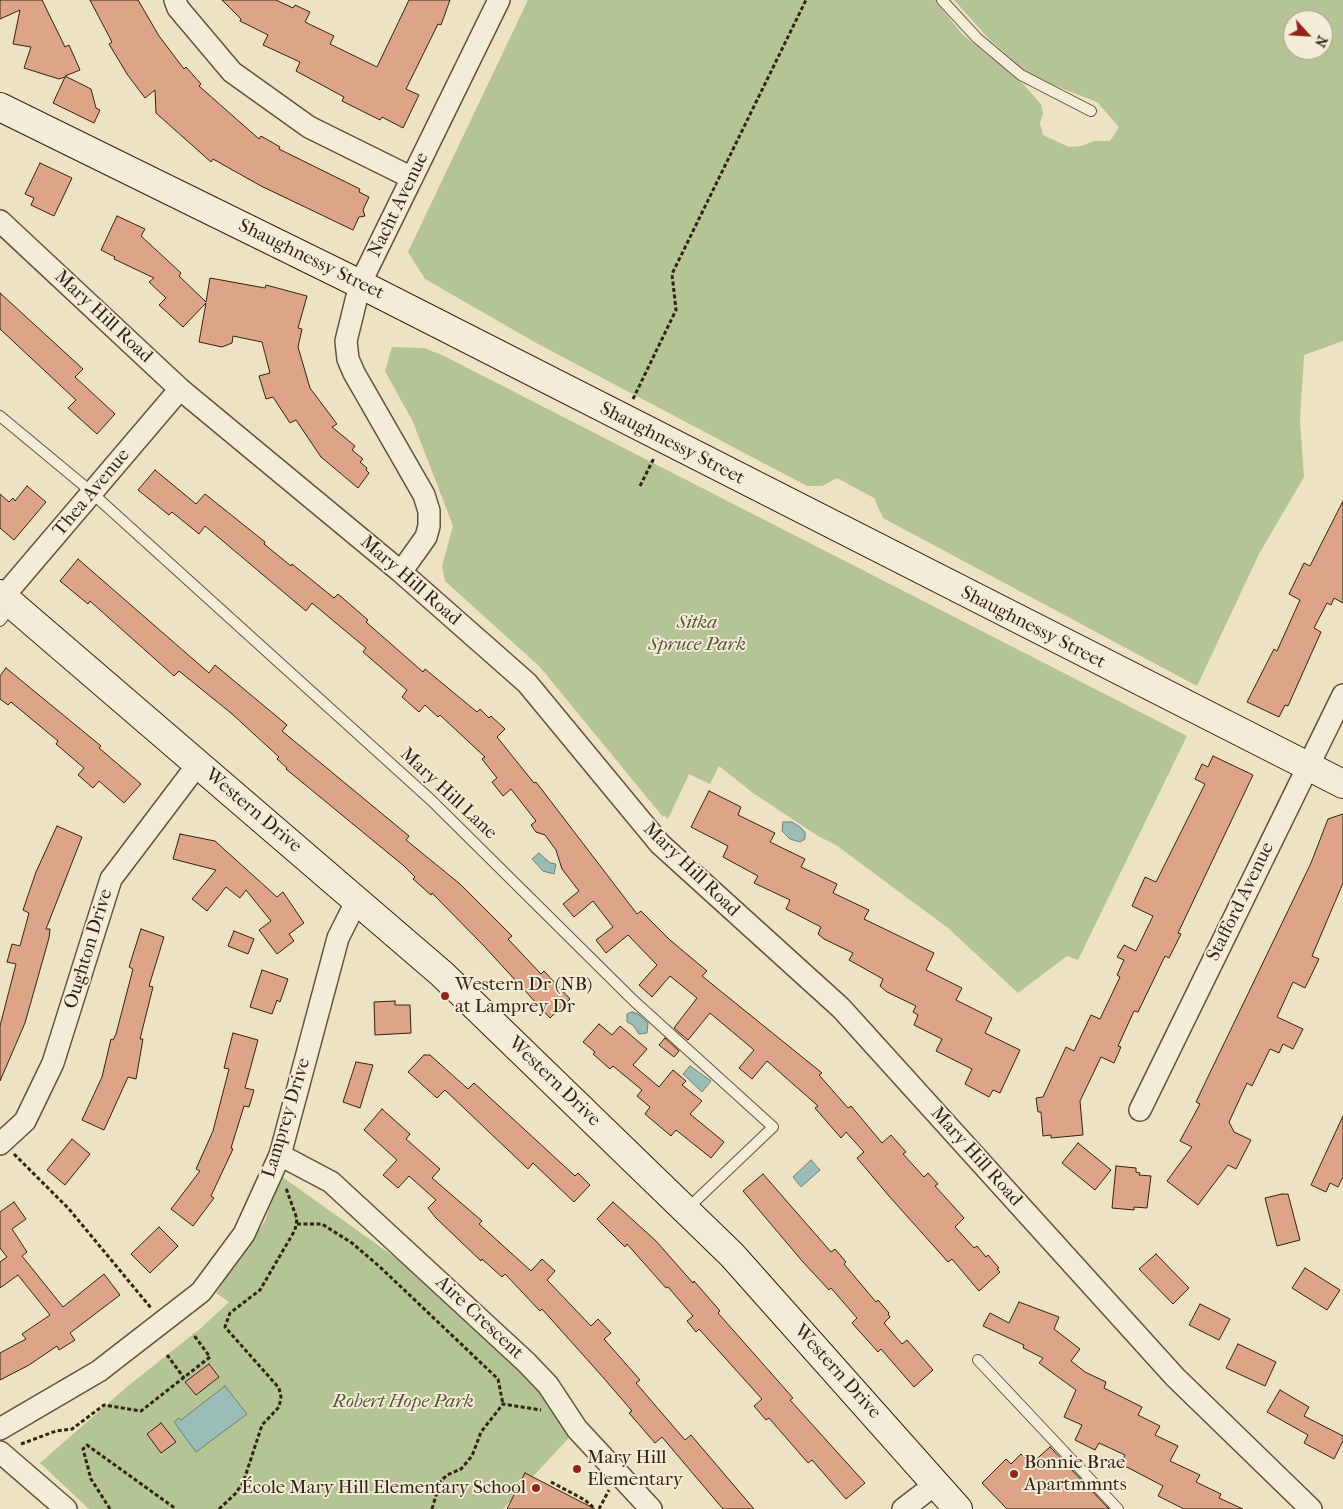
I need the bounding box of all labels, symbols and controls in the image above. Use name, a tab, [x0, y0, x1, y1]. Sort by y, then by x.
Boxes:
north arrow	[1283, 10, 1333, 60]
text: N	[1311, 33, 1331, 50]
street label: Nacht Avenue	[364, 149, 434, 261]
street label: Shaughnessy Street	[234, 215, 388, 305]
street label: Mary Hill Road	[49, 266, 157, 368]
street label: Shaughnessy Street	[596, 398, 748, 490]
street label: Thea Avenue	[49, 445, 135, 541]
street label: Mary Hill Road	[355, 531, 465, 631]
street label: Shaughnessy Street	[957, 582, 1109, 674]
park label: Sitka Spruce Park	[648, 612, 746, 656]
street label: Mary Hill Lane	[395, 743, 501, 845]
street label: Western Drive	[200, 764, 306, 858]
street label: Mary Hill Road	[638, 818, 744, 922]
street label: Stafford Avenue	[1202, 839, 1280, 965]
street label: Oughton Drive	[60, 886, 118, 1012]
place label: Western Dr (NB) at Lamprey Dr	[455, 974, 592, 1018]
marker: Western Dr (NB) at Lamprey Dr	[439, 990, 451, 1002]
street label: Western Drive	[503, 1032, 605, 1132]
street label: Lamprey Drive	[258, 1055, 316, 1181]
street label: Mary Hill Road	[925, 1103, 1027, 1211]
street label: Aire Crescent	[430, 1271, 528, 1365]
street label: Western Drive	[789, 1320, 885, 1424]
park label: Robert Hope Park	[332, 1391, 474, 1413]
place label: Mary Hill Elementary	[587, 1447, 683, 1491]
place label: Bonnie Brae Apartmmnts	[1024, 1452, 1127, 1496]
marker: Mary Hill Elementary	[571, 1463, 583, 1475]
marker: Bonnie Brae Apartmmnts	[1008, 1468, 1020, 1480]
place label: École Mary Hill Elementary School	[241, 1477, 526, 1499]
marker: École Mary Hill Elementary School	[530, 1482, 542, 1494]

